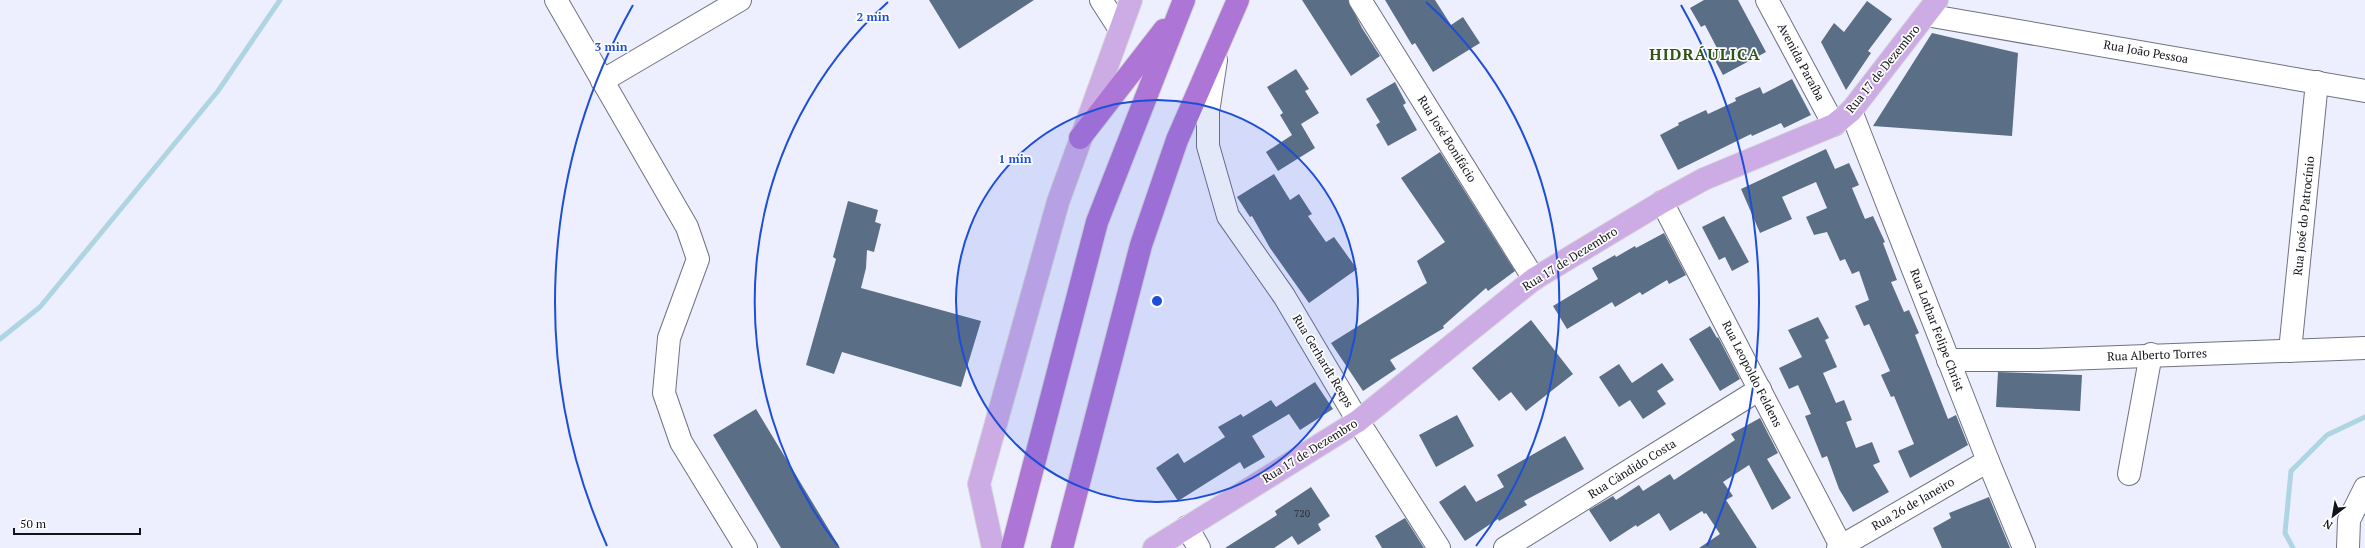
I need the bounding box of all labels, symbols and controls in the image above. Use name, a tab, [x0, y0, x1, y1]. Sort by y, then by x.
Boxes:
text: 2 min	[857, 9, 890, 24]
street label: Avenida Paraíba	[1775, 20, 1828, 103]
street label: Rua 17 de Dezembro	[1842, 21, 1923, 116]
street label: Rua João Pessoa	[2103, 37, 2190, 66]
text: 3 min	[595, 39, 628, 54]
district label: HIDRÁULICA	[1649, 43, 1761, 65]
street label: Rua José Bonifácio	[1415, 93, 1480, 185]
text: 1 min	[999, 151, 1032, 166]
street label: Rua José do Patrocínio	[2290, 155, 2317, 276]
street label: Rua 17 de Dezembro	[1519, 223, 1620, 294]
street label: Rua Lothar Felipe Christ	[1907, 267, 1968, 394]
centre of rings	[1150, 294, 1164, 308]
street label: Rua Gerhardt Reeps	[1290, 312, 1357, 410]
street label: Rua Leopoldo Feldens	[1719, 318, 1786, 429]
street label: Rua Alberto Torres	[2107, 345, 2207, 364]
street label: Rua 17 de Dezembro	[1259, 415, 1360, 486]
street label: Rua Cândido Costa	[1585, 436, 1678, 502]
street label: Rua 26 de Janeiro	[1869, 474, 1957, 533]
north arrow	[2313, 496, 2353, 536]
house number: 720	[1294, 507, 1310, 520]
scale bar	[14, 510, 140, 536]
text: 50 m	[20, 516, 47, 531]
text: N	[2320, 516, 2335, 533]

